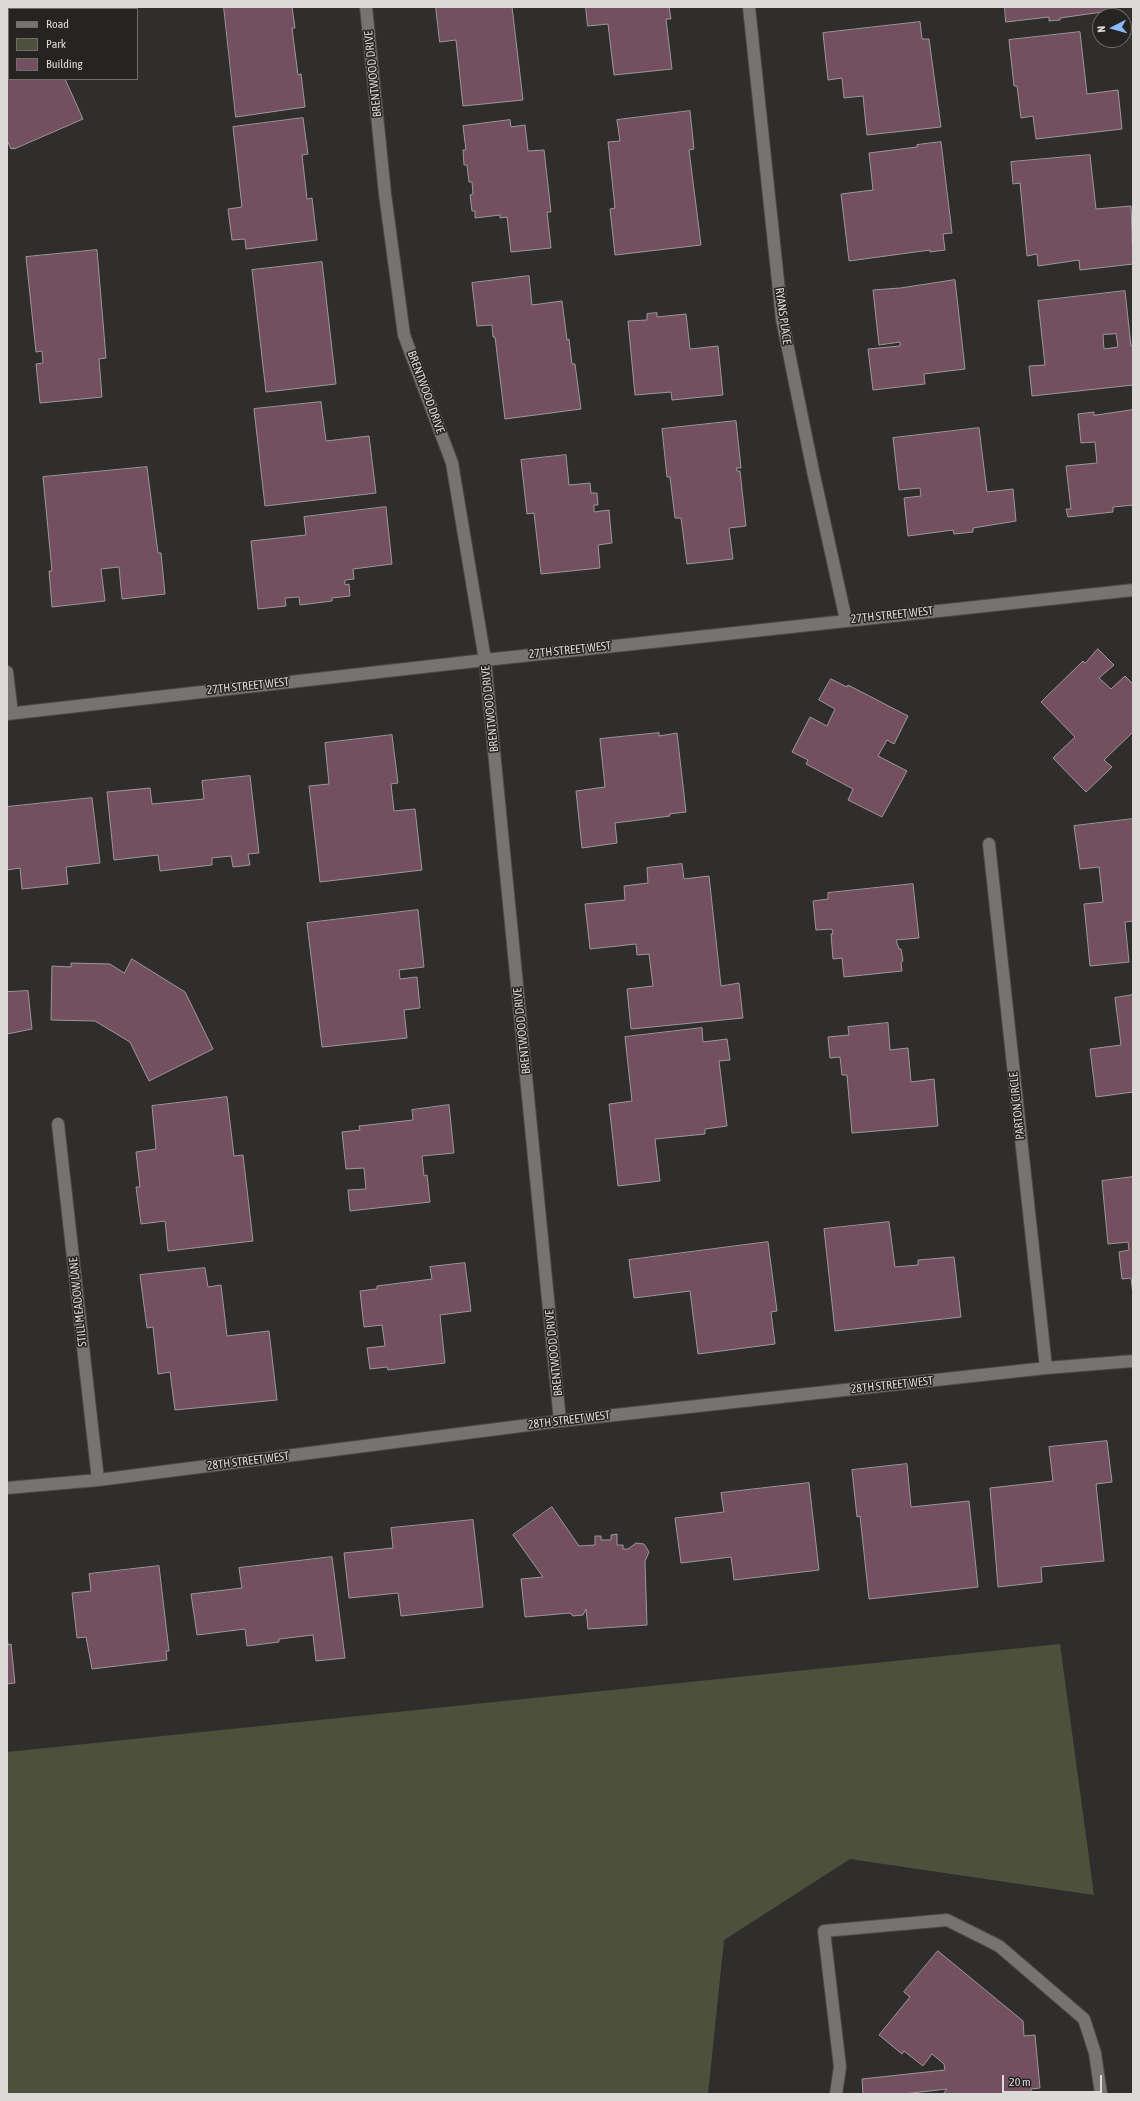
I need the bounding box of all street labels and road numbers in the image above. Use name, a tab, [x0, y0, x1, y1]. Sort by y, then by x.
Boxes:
street label: BRENTWOOD DRIVE	[361, 30, 385, 118]
street label: RYANS PLACE	[772, 287, 794, 345]
street label: BRENTWOOD DRIVE	[404, 349, 448, 435]
street label: 27TH STREET WEST	[850, 604, 934, 626]
street label: 27TH STREET WEST	[528, 639, 612, 661]
street label: BRENTWOOD DRIVE	[478, 665, 502, 753]
street label: 27TH STREET WEST	[206, 675, 290, 697]
street label: BRENTWOOD DRIVE	[510, 987, 534, 1075]
street label: PARTON CIRCLE	[1006, 1072, 1028, 1140]
street label: STILL MEADOW LANE	[66, 1256, 90, 1348]
street label: BRENTWOOD DRIVE	[542, 1309, 566, 1397]
street label: 28TH STREET WEST	[850, 1374, 934, 1396]
street label: 28TH STREET WEST	[527, 1408, 611, 1432]
street label: 28TH STREET WEST	[206, 1449, 290, 1473]

